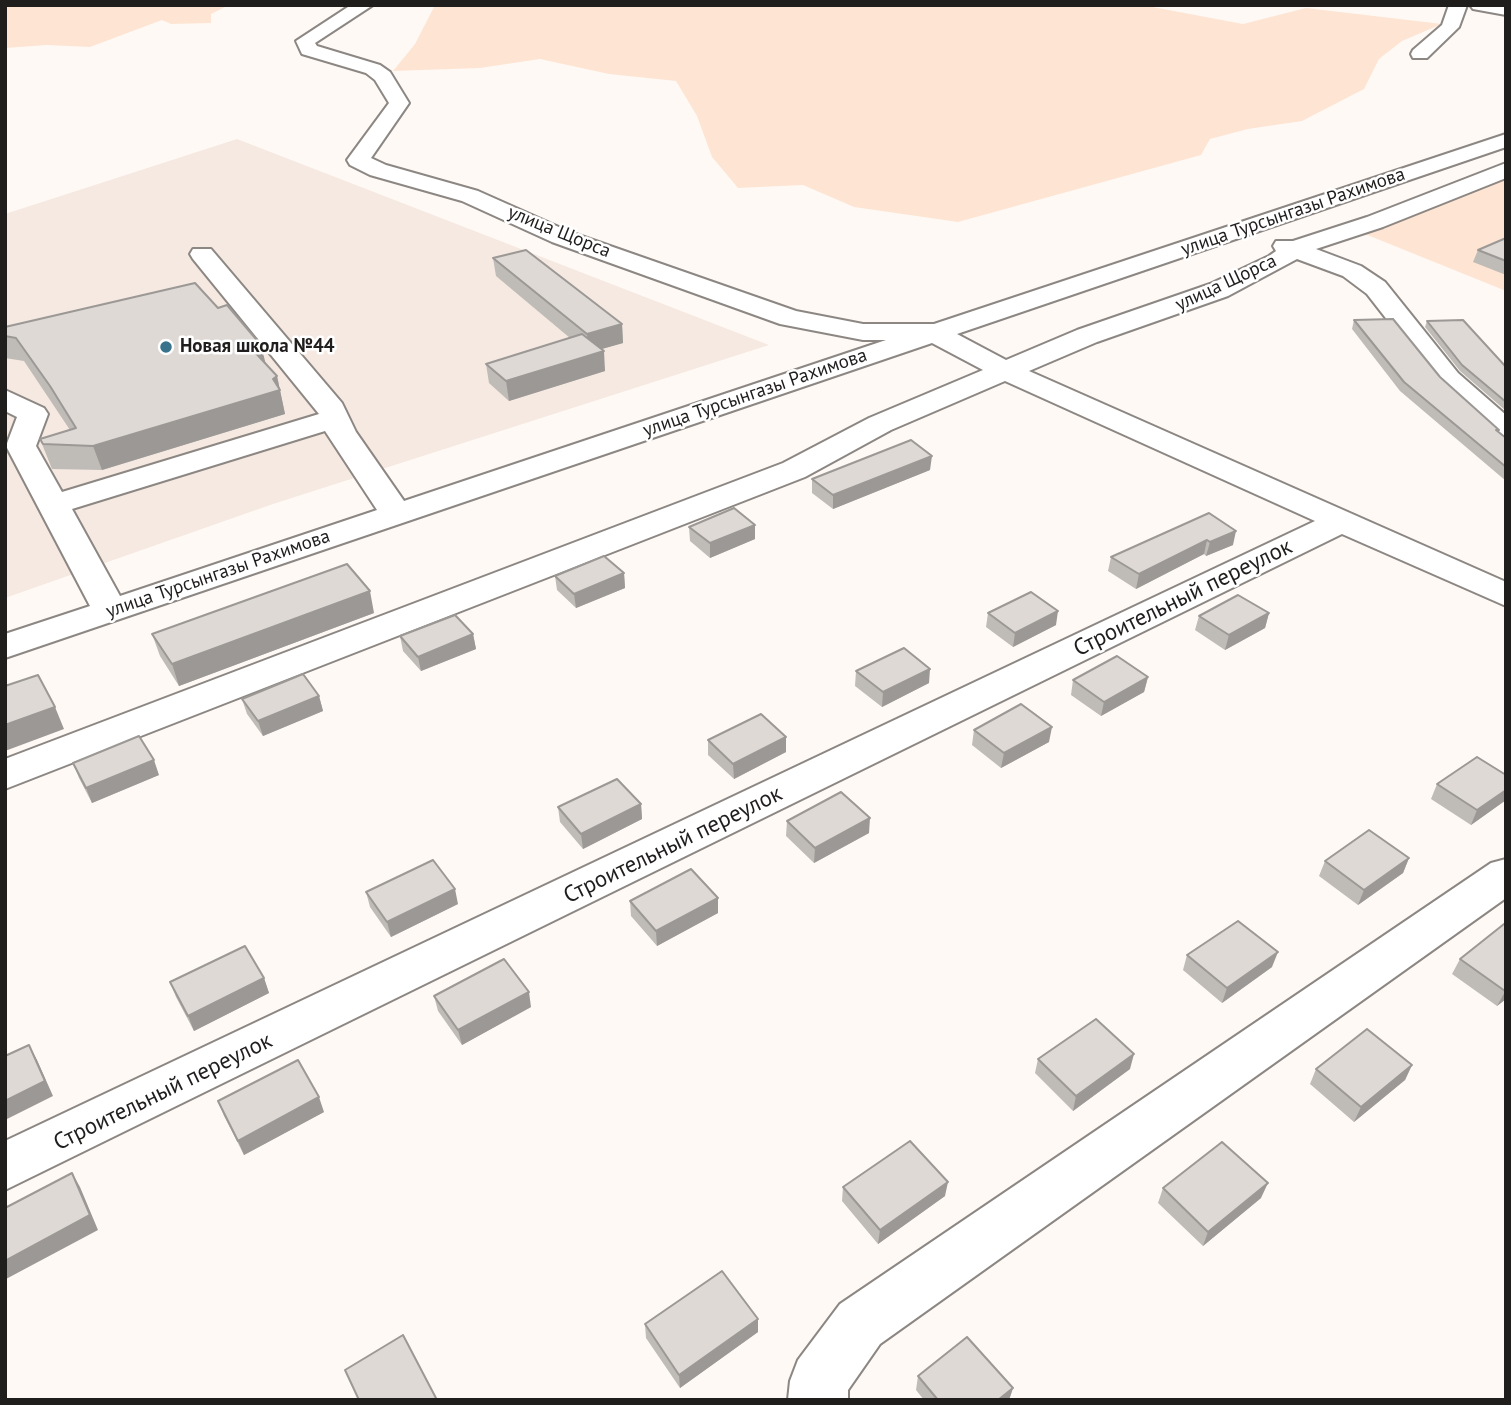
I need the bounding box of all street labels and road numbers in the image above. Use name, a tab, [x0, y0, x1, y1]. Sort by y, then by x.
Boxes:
street label: улица Турсынгазы Рахимова	[1178, 163, 1408, 261]
street label: улица Щорса	[504, 201, 614, 263]
street label: улица Щорса	[1172, 250, 1280, 316]
street label: улица Турсынгазы Рахимова	[640, 344, 870, 442]
street label: улица Турсынгазы Рахимова	[103, 525, 333, 623]
street label: Строительный переулок	[1069, 533, 1297, 663]
street label: Строительный переулок	[559, 780, 787, 910]
street label: Строительный переулок	[49, 1027, 277, 1157]

